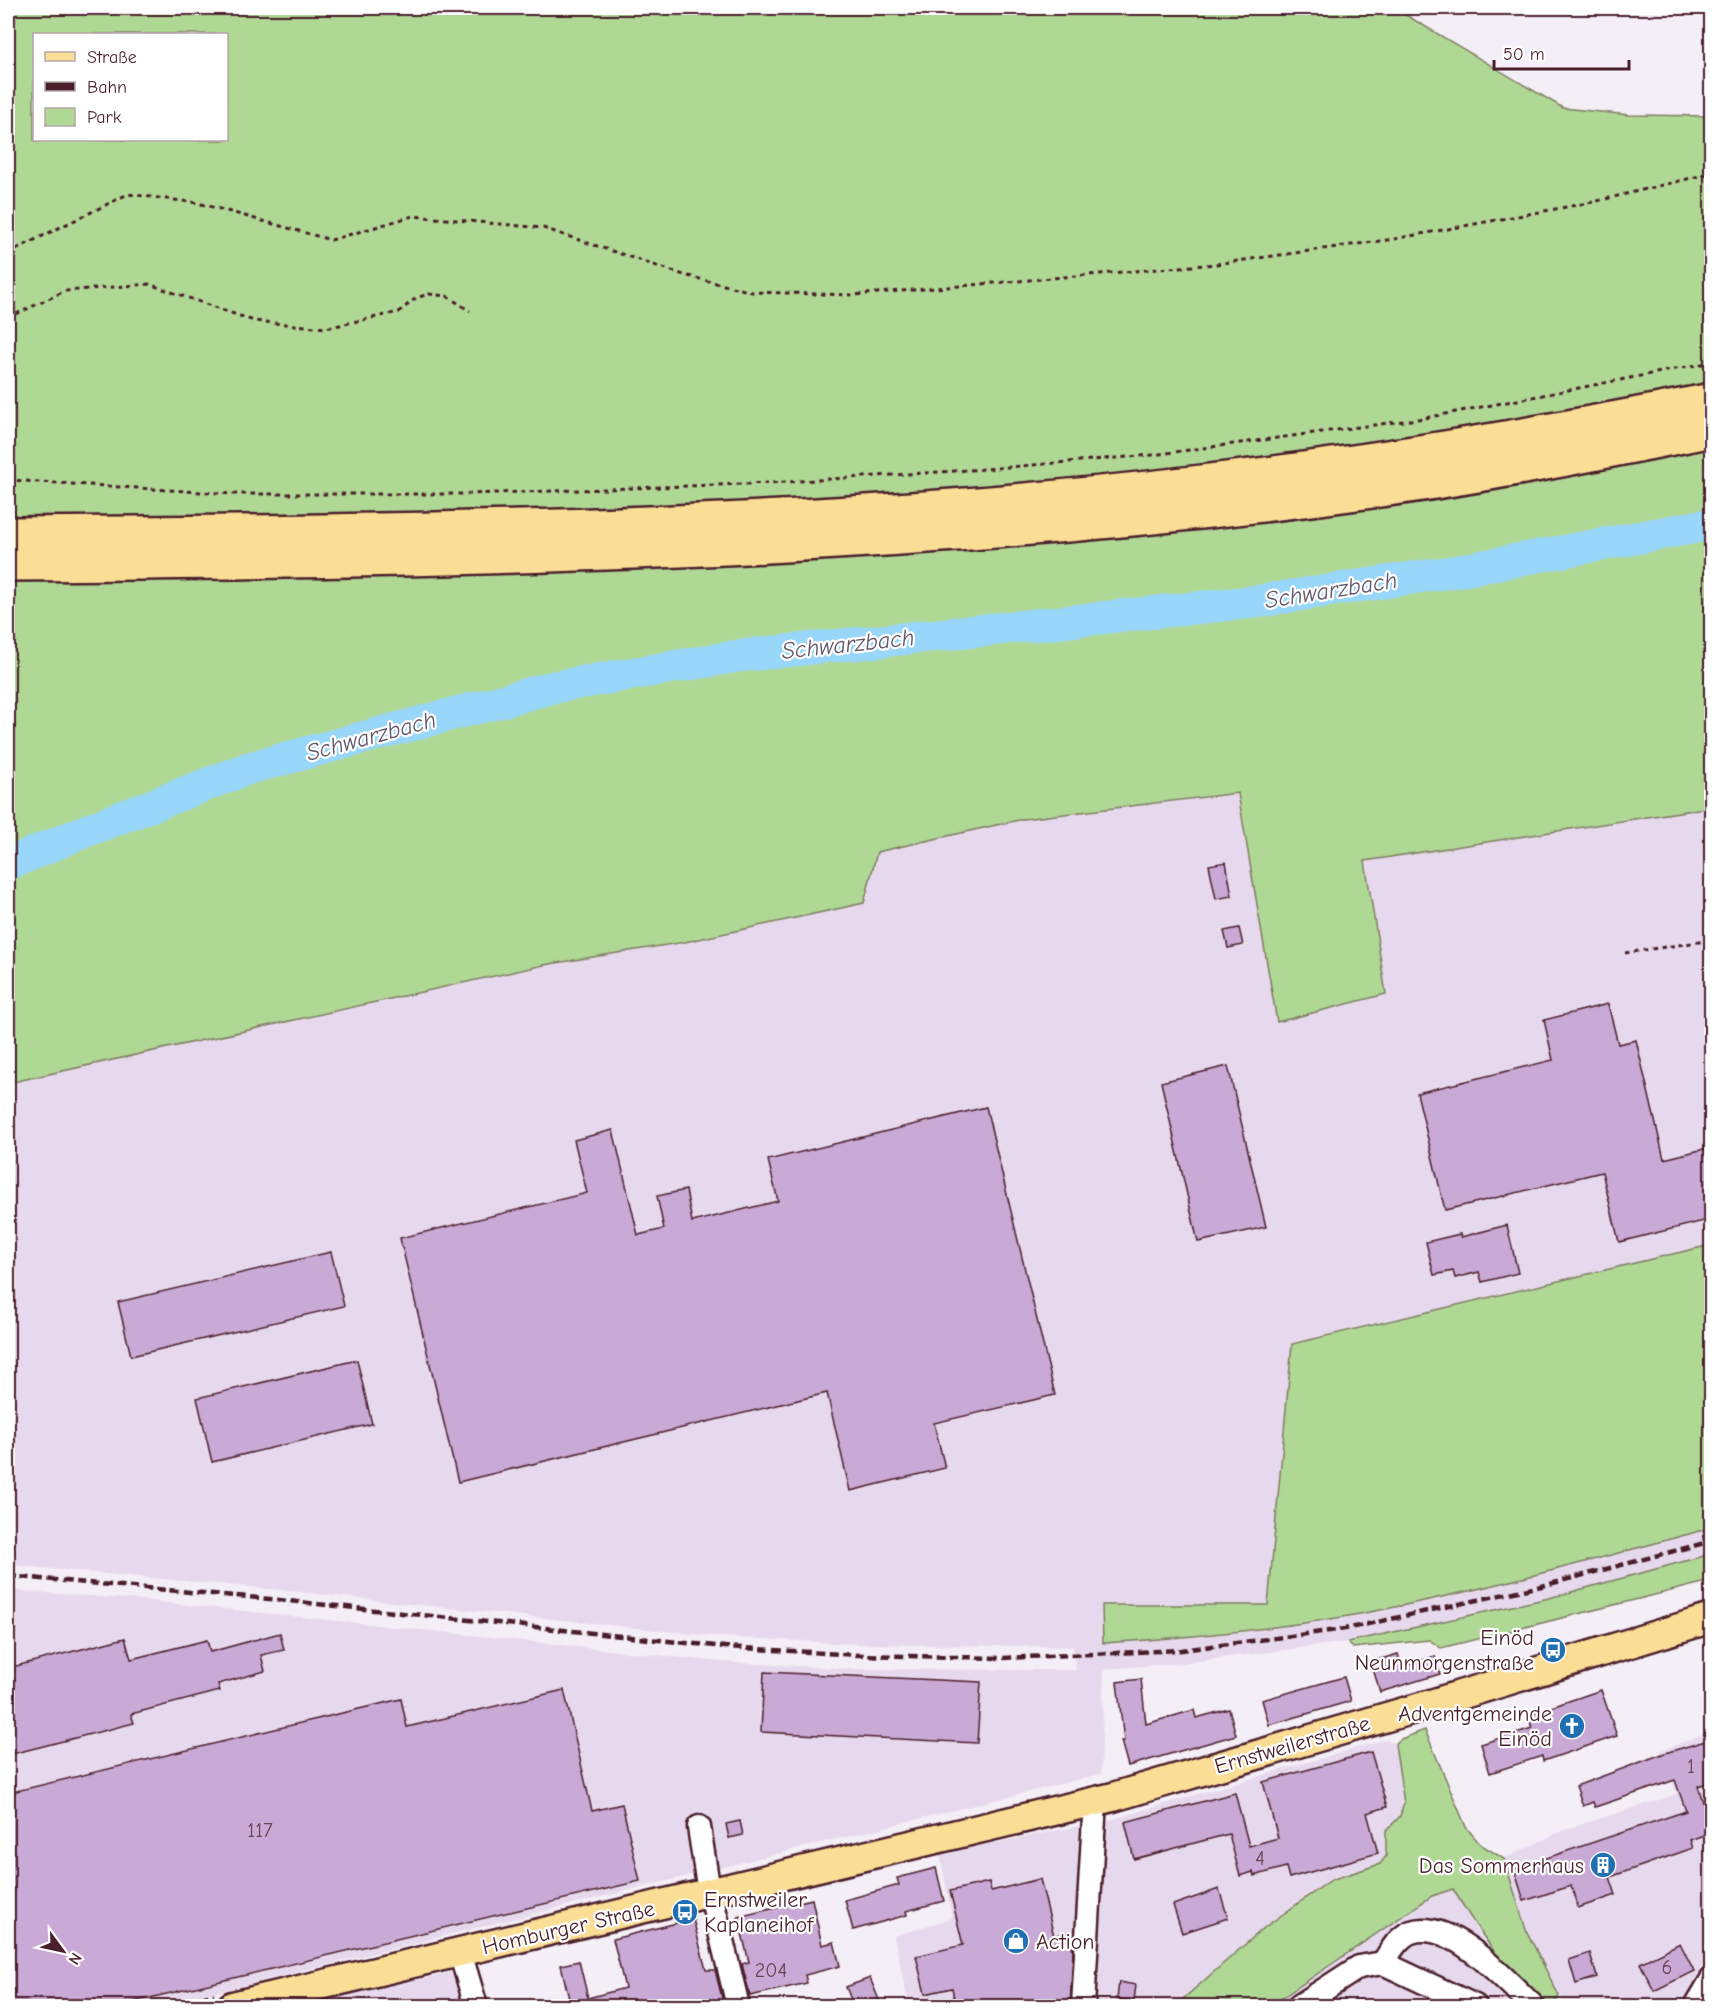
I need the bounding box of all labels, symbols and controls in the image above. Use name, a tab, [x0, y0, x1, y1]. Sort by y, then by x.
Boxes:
legend	[33, 33, 228, 141]
scale bar	[1494, 33, 1629, 71]
text: 50 m	[1503, 44, 1545, 65]
text: Straße	[87, 47, 137, 68]
text: Bahn	[87, 77, 127, 98]
text: Park	[87, 107, 122, 128]
water label: Schwarzbach	[1263, 566, 1399, 614]
water label: Schwarzbach	[780, 623, 916, 665]
water label: Schwarzbach	[303, 705, 439, 767]
place label: Einöd Neunmorgenstraße	[1355, 1625, 1534, 1676]
bus stop icon: Einöd Neunmorgenstraße	[1538, 1635, 1568, 1665]
place label: Adventgemeinde Einöd	[1398, 1701, 1552, 1752]
street label: Ernstweilerstraße	[1211, 1710, 1373, 1780]
church icon: Adventgemeinde Einöd	[1557, 1711, 1587, 1741]
house number: 1	[1687, 1755, 1695, 1778]
house number: 117	[247, 1819, 273, 1842]
house number: 4	[1255, 1847, 1265, 1870]
building icon: Das Sommerhaus	[1588, 1850, 1618, 1880]
place label: Das Sommerhaus	[1419, 1853, 1584, 1879]
place label: Ernstweiler Kaplaneihof	[704, 1887, 815, 1938]
street label: Homburger Straße	[479, 1895, 657, 1960]
bus stop icon: Ernstweiler Kaplaneihof	[670, 1897, 700, 1927]
north arrow	[33, 1921, 93, 1981]
shop icon: Action	[1001, 1926, 1031, 1956]
place label: Action	[1036, 1929, 1094, 1955]
text: N	[64, 1949, 85, 1968]
house number: 6	[1662, 1956, 1672, 1979]
house number: 204	[755, 1959, 787, 1982]

